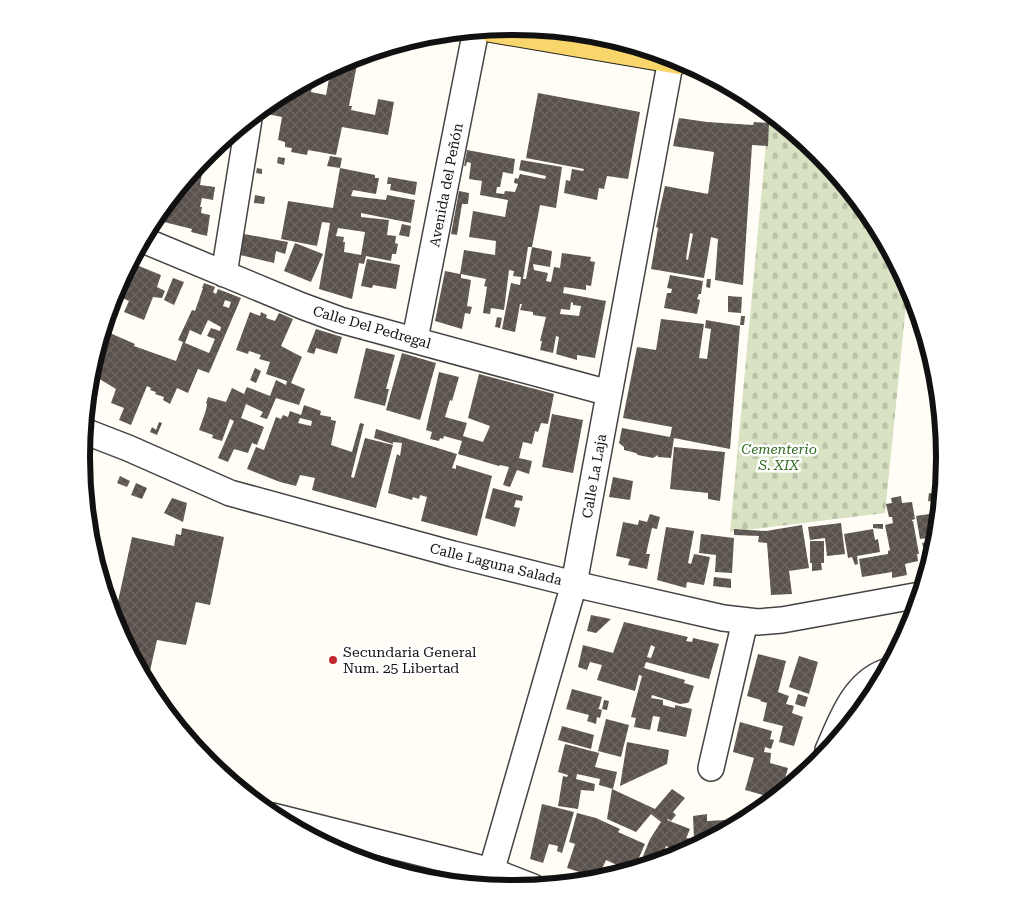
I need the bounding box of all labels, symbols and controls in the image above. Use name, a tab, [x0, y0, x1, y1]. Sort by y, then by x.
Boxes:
street label: Avenida del Peñón	[426, 122, 466, 248]
street label: Calle Del Pedregal	[311, 302, 434, 352]
street label: Calle La Laja	[579, 432, 609, 520]
park label: Cementerio S. XIX	[741, 441, 817, 473]
street label: Calle Laguna Salada	[428, 540, 564, 588]
place label: Secundaria General Num. 25 Libertad	[343, 644, 477, 676]
marker: Secundaria General Num. 25 Libertad	[327, 654, 339, 666]

